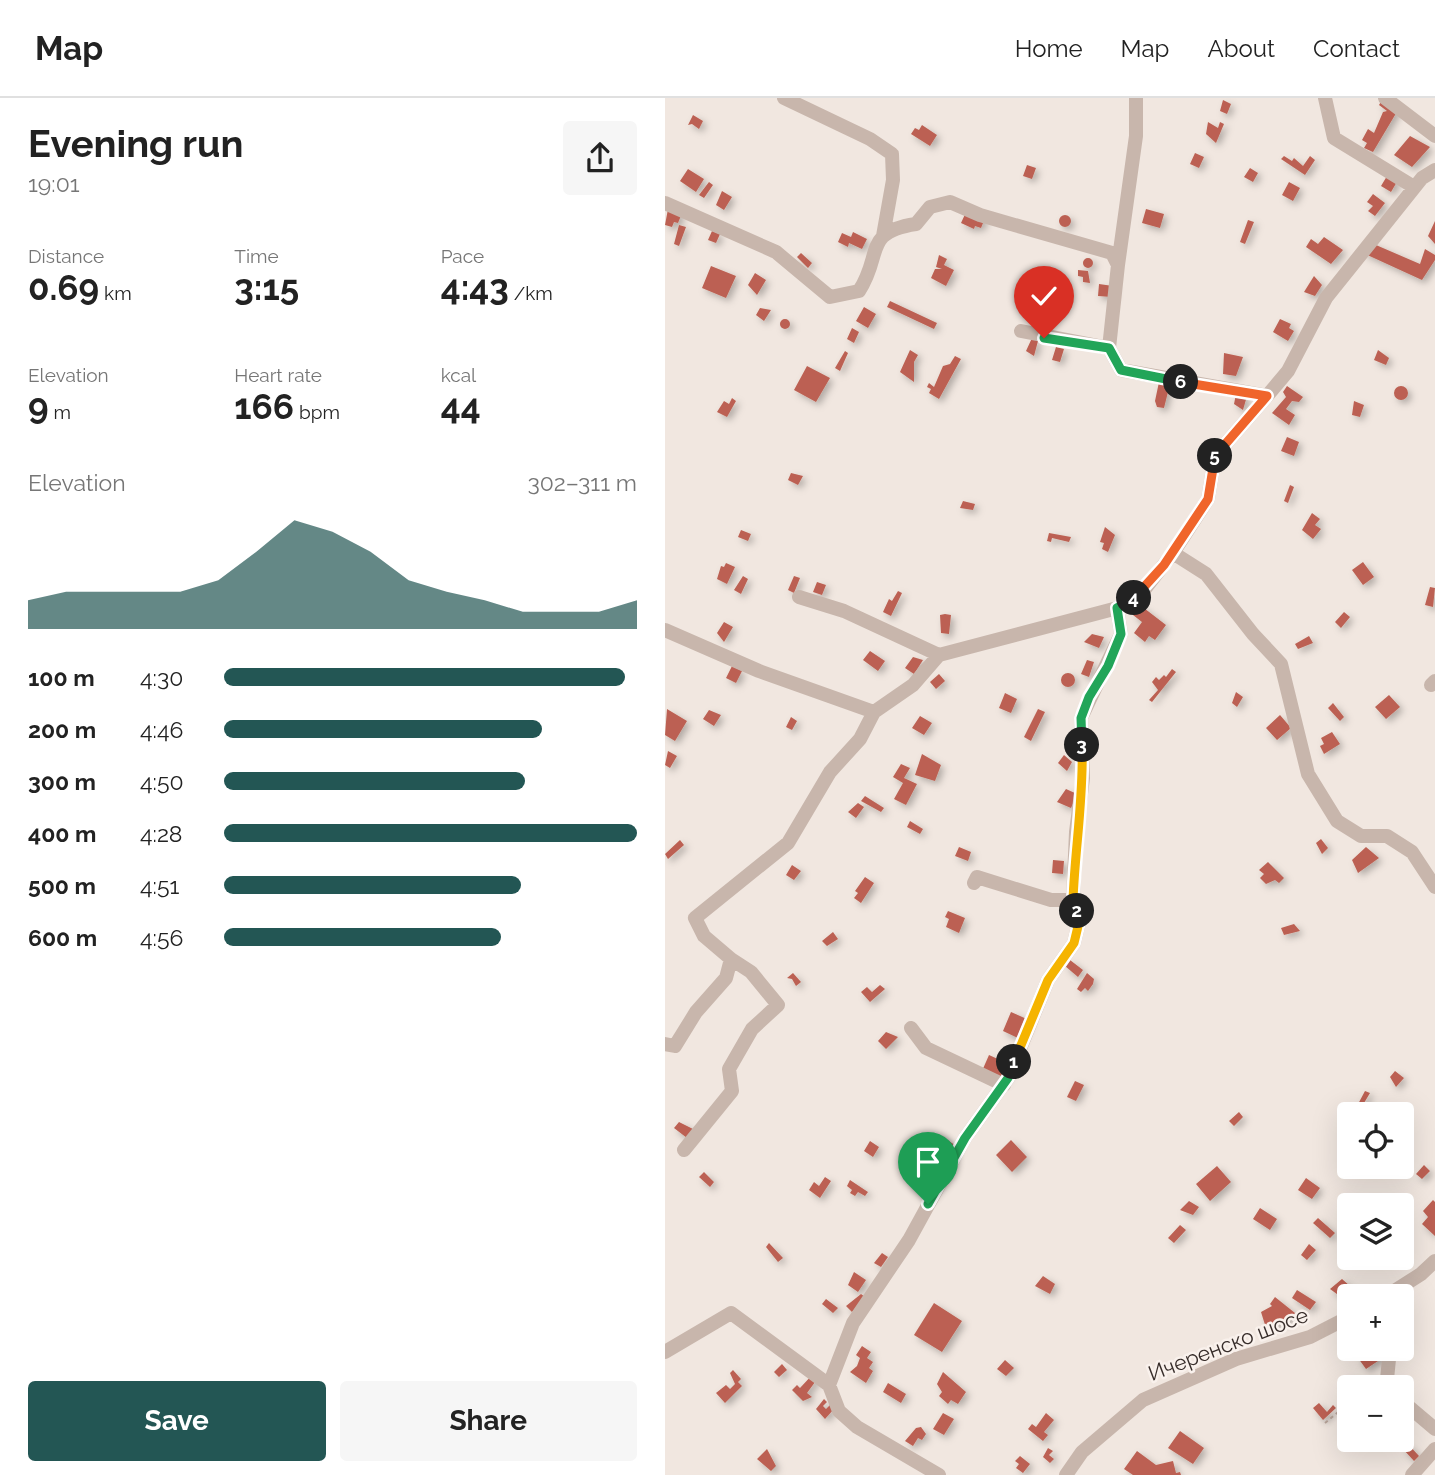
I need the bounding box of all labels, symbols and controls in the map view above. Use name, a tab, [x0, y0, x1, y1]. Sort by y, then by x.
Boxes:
text: Map	[35, 29, 103, 68]
text: Home	[1015, 34, 1083, 63]
text: Map	[1121, 34, 1169, 63]
text: About	[1207, 34, 1275, 63]
text: Contact	[1313, 34, 1400, 63]
text: Evening run	[28, 121, 243, 166]
button: share	[563, 121, 637, 195]
text: 19:01	[28, 170, 80, 197]
text: Distance	[28, 245, 104, 267]
text: Time	[234, 245, 279, 267]
text: Pace	[441, 245, 484, 267]
pin	[1014, 266, 1074, 338]
text: 0.69	[28, 267, 99, 308]
text: 3:15	[234, 267, 299, 308]
text: 4:43	[441, 267, 509, 308]
icon: check	[1025, 277, 1063, 315]
text: km	[99, 282, 132, 304]
text: /km	[509, 282, 553, 304]
text: Elevation	[28, 364, 109, 386]
text: Heart rate	[234, 364, 322, 386]
text: kcal	[441, 364, 476, 386]
pin: 6	[1163, 364, 1199, 400]
text: 6	[1175, 370, 1186, 392]
text: 9	[28, 386, 49, 427]
text: 166	[234, 386, 294, 427]
text: 44	[441, 386, 481, 427]
text: m	[49, 401, 71, 423]
text: bpm	[294, 401, 340, 423]
pin: 5	[1197, 438, 1233, 474]
text: 5	[1209, 444, 1220, 466]
text: Elevation	[28, 469, 126, 496]
text: 302–311 m	[527, 469, 637, 496]
pin: 4	[1117, 580, 1151, 616]
text: 4	[1128, 586, 1139, 608]
text: 100 m	[28, 664, 95, 691]
text: 4:30	[140, 664, 183, 691]
text: 200 m	[28, 716, 96, 743]
text: 4:46	[140, 716, 183, 743]
pin: 3	[1065, 728, 1099, 762]
text: 3	[1076, 733, 1087, 755]
text: 300 m	[28, 768, 96, 795]
text: 4:50	[140, 768, 184, 795]
text: 400 m	[28, 820, 96, 847]
text: 4:28	[140, 820, 183, 847]
text: 500 m	[28, 872, 96, 899]
text: 4:51	[140, 872, 179, 899]
pin: 2	[1059, 894, 1095, 928]
text: 2	[1071, 899, 1082, 921]
text: 600 m	[28, 924, 97, 951]
text: 4:56	[140, 924, 183, 951]
pin: 1	[997, 1044, 1031, 1080]
text: 1	[1009, 1050, 1018, 1072]
map controls	[1337, 1102, 1414, 1452]
button: locate	[1337, 1102, 1414, 1179]
pin	[898, 1132, 958, 1204]
icon: arrive	[909, 1143, 947, 1181]
button: layers	[1337, 1193, 1414, 1270]
button: +	[1337, 1284, 1414, 1361]
street label: Ичеренско шосе	[1144, 1302, 1312, 1386]
button: −	[1337, 1375, 1414, 1452]
button: Save	[28, 1381, 326, 1461]
button: Share	[340, 1381, 637, 1461]

